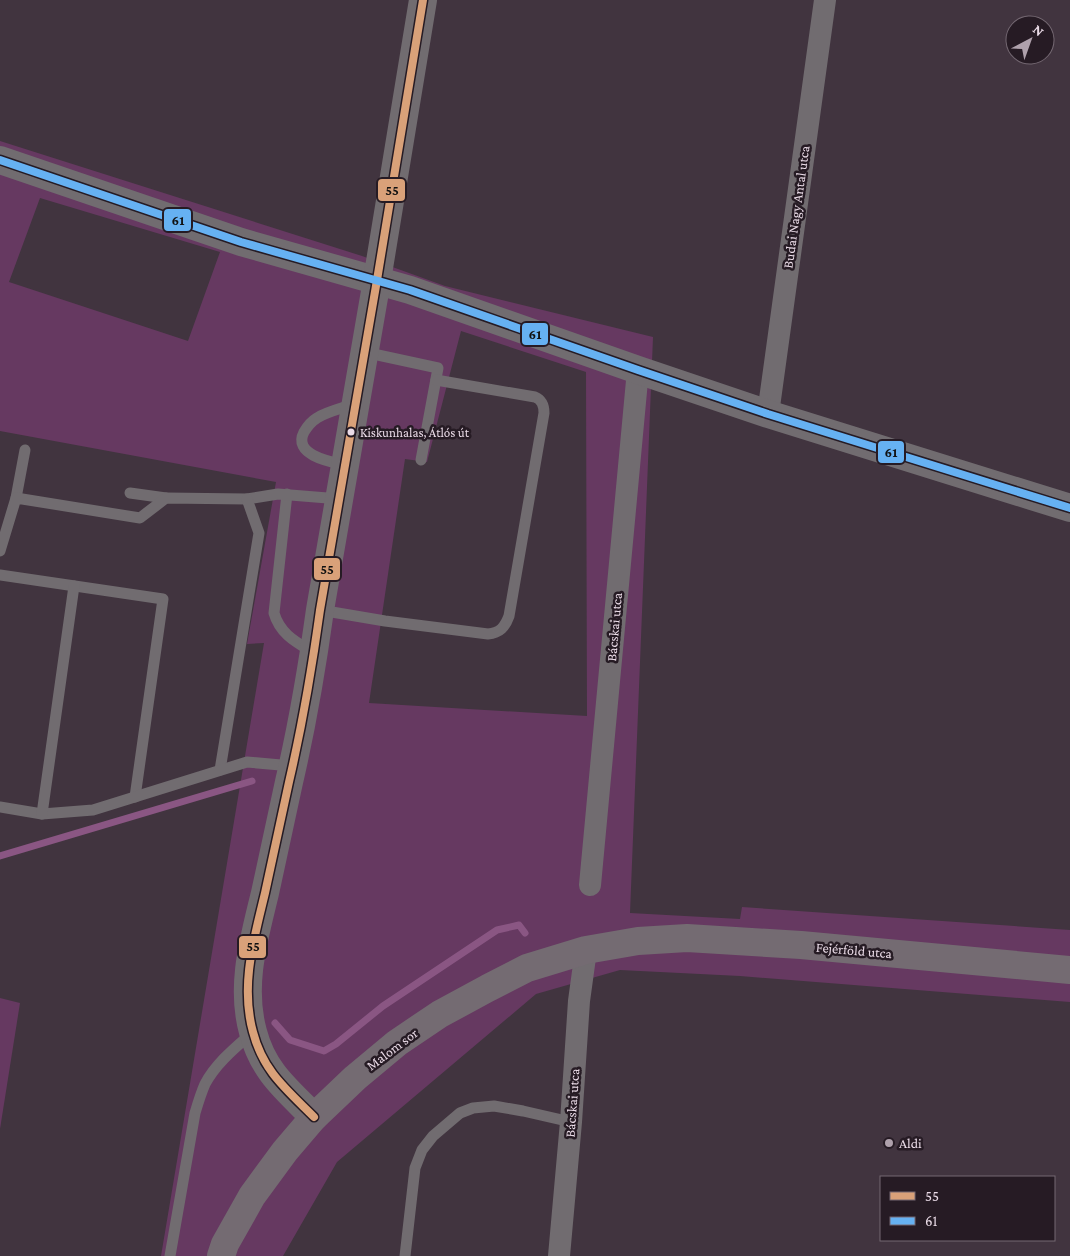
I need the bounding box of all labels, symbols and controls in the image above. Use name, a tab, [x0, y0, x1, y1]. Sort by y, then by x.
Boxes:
north arrow	[1005, 15, 1055, 65]
text: N	[1030, 21, 1048, 40]
street label: Budai Nagy Antal utca	[779, 144, 813, 269]
line badge: 55	[377, 178, 406, 202]
text: 55	[385, 182, 399, 198]
line badge: 61	[163, 208, 192, 232]
text: 61	[172, 212, 184, 228]
line badge: 61	[521, 322, 549, 346]
text: 61	[529, 326, 541, 342]
place label: Kiskunhalas, Átlós út	[360, 425, 470, 440]
marker: Kiskunhalas, Átlós út	[346, 427, 356, 437]
line badge: 61	[877, 440, 905, 464]
text: 61	[885, 444, 897, 460]
line badge: 55	[313, 557, 341, 581]
text: 55	[320, 561, 334, 577]
street label: Bácskai utca	[603, 591, 625, 662]
line badge: 55	[238, 935, 267, 959]
text: 55	[246, 938, 260, 954]
street label: Fejérföld utca	[815, 939, 893, 962]
street label: Malom sor	[363, 1025, 421, 1073]
street label: Bácskai utca	[562, 1067, 582, 1138]
place label: Aldi	[899, 1135, 922, 1151]
marker: Aldi	[883, 1137, 895, 1149]
legend	[880, 1176, 1055, 1241]
text: 55	[925, 1188, 939, 1204]
text: 61	[925, 1213, 938, 1229]

